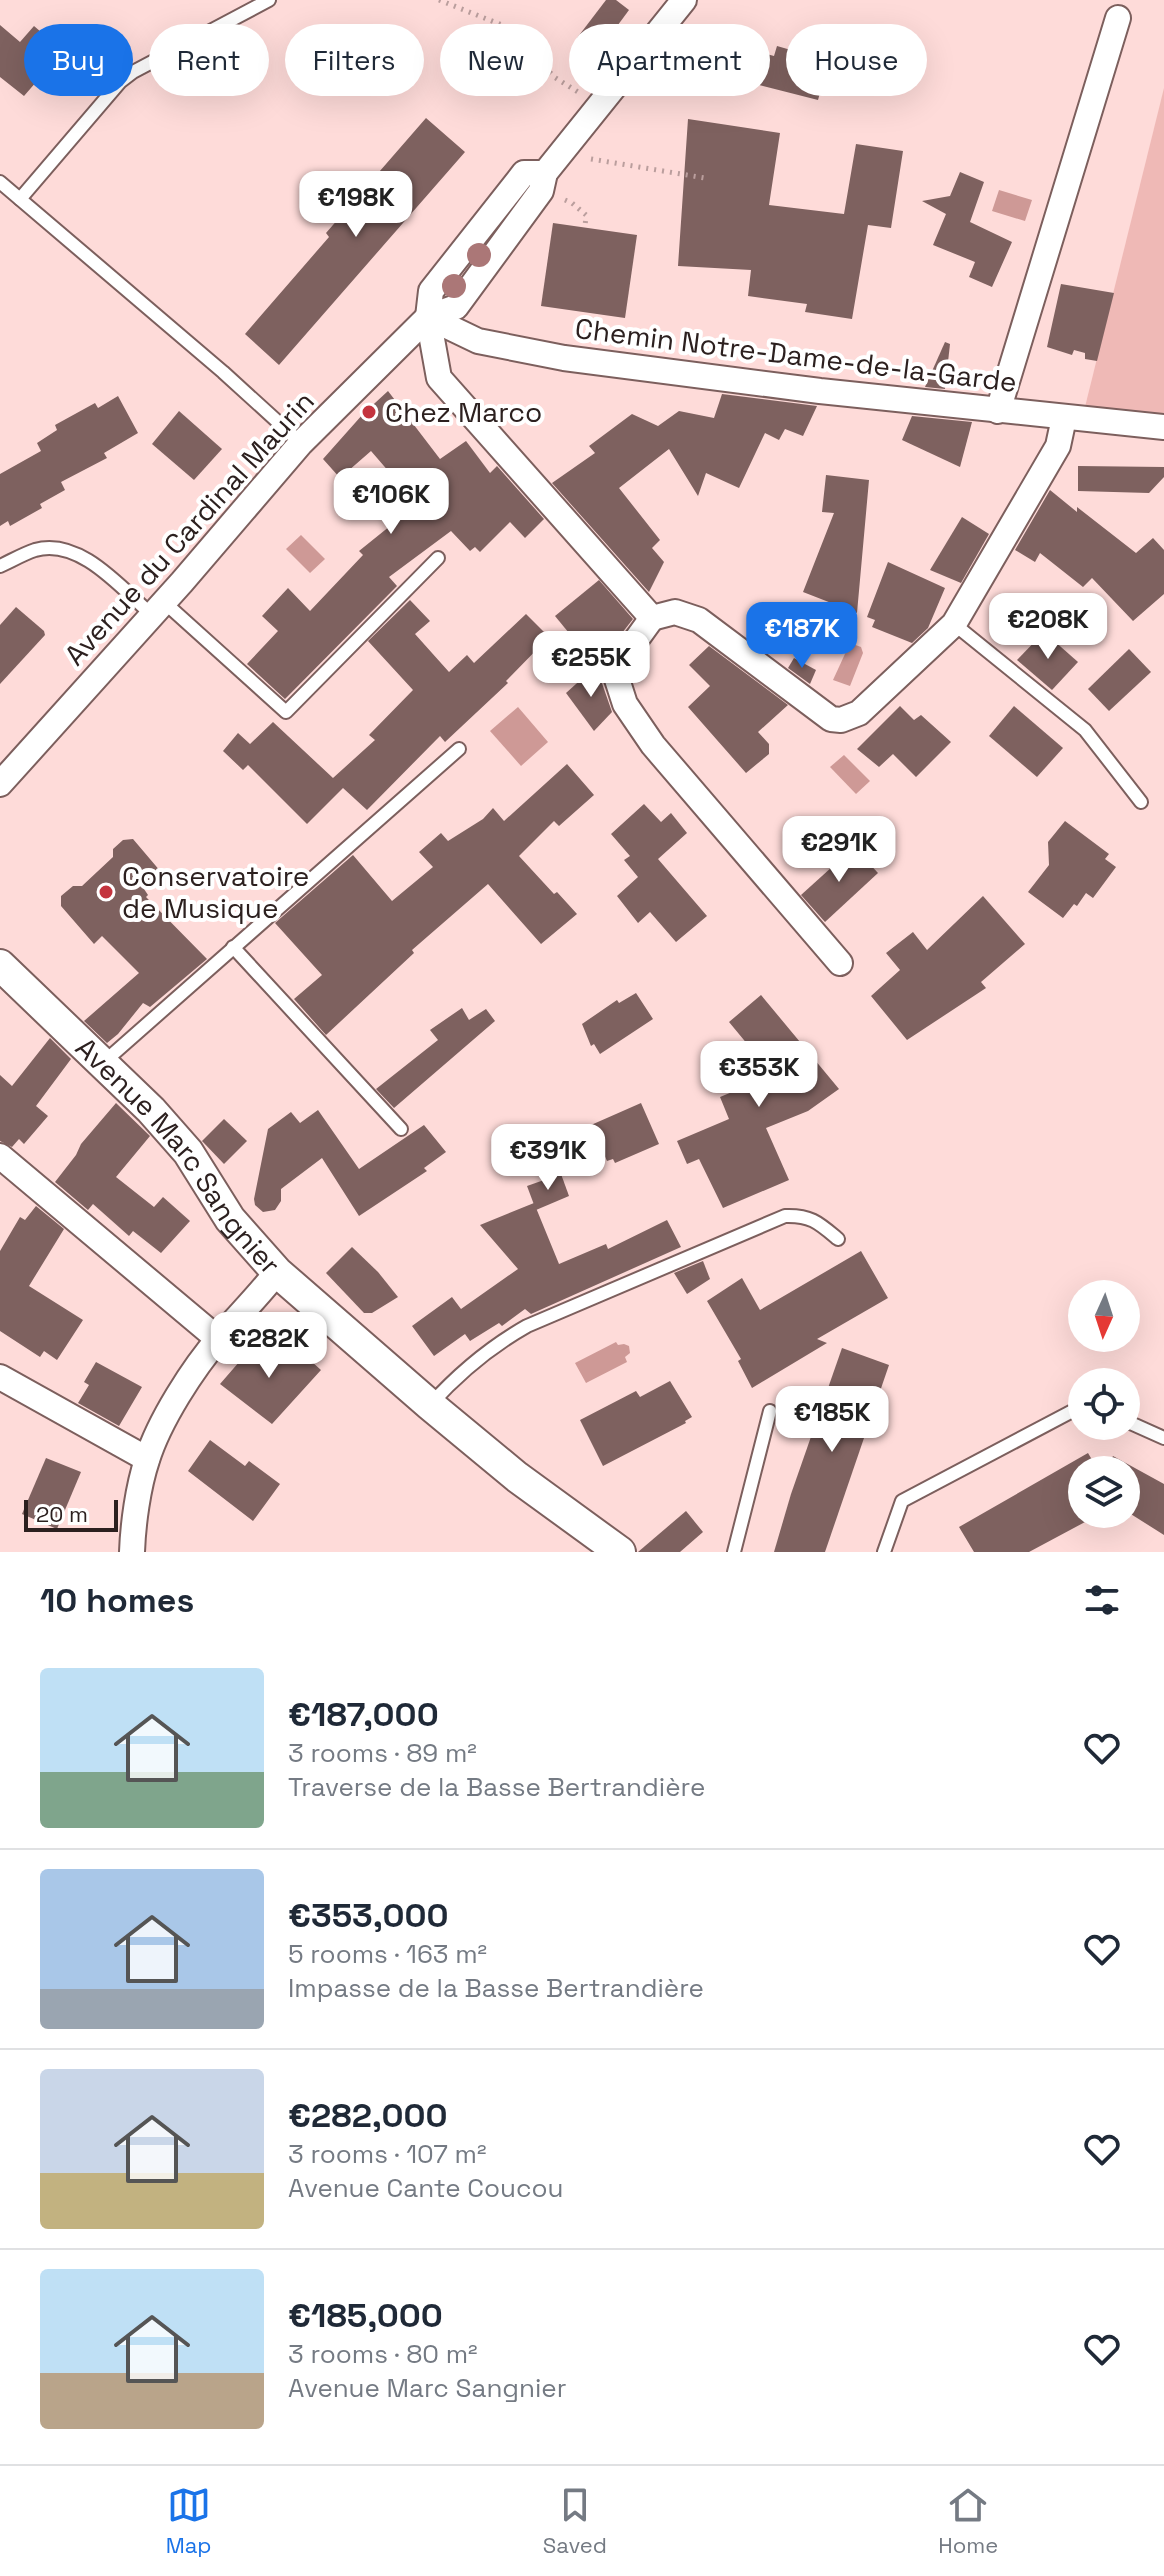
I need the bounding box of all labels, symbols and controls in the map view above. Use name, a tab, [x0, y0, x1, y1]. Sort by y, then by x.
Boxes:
chip: Buy	[24, 24, 133, 96]
chip: Rent	[149, 24, 269, 96]
chip: Filters	[285, 24, 424, 96]
chip: New	[440, 24, 553, 96]
chip: Apartment	[569, 24, 770, 96]
chip: House	[786, 24, 927, 96]
pin: €198K	[300, 171, 412, 239]
text: €198K	[317, 180, 395, 214]
street label: Chemin Notre-Dame-de-la-Garde	[573, 310, 1019, 400]
street label: Avenue du Cardinal Maurin	[56, 383, 322, 673]
place label: Chez Marco	[385, 394, 542, 430]
marker: Chez Marco	[360, 403, 378, 421]
pin: €106K	[335, 468, 447, 536]
text: €106K	[352, 477, 430, 511]
pin: €208K	[992, 593, 1104, 661]
pin: €187K	[746, 602, 858, 670]
text: €208K	[1007, 602, 1089, 636]
text: €187K	[764, 611, 840, 645]
pin: €255K	[535, 631, 647, 699]
text: €255K	[551, 640, 631, 674]
pin: €291K	[783, 816, 895, 884]
text: €291K	[800, 825, 878, 859]
place label: Conservatoire de Musique	[122, 858, 309, 926]
marker: Conservatoire de Musique	[97, 883, 115, 901]
street label: Avenue Marc Sangnier	[68, 1030, 288, 1282]
pin: €353K	[703, 1041, 815, 1109]
text: €353K	[718, 1050, 800, 1084]
pin: €391K	[492, 1124, 604, 1192]
text: €391K	[509, 1133, 587, 1167]
north arrow	[1068, 1280, 1140, 1352]
map controls	[1068, 1280, 1140, 1528]
pin: €282K	[213, 1312, 325, 1380]
text: €282K	[229, 1321, 309, 1355]
button: locate	[1068, 1368, 1140, 1440]
pin: €185K	[776, 1386, 888, 1454]
text: €185K	[794, 1395, 870, 1429]
button: layers	[1068, 1456, 1140, 1528]
scale bar	[24, 1496, 118, 1532]
text: 20 m	[36, 1500, 88, 1528]
icon: filters	[1080, 1578, 1124, 1622]
text: 10 homes	[40, 1579, 194, 1622]
text: €187,000	[288, 1693, 439, 1736]
icon: home	[104, 1700, 200, 1796]
icon: heart	[1080, 1726, 1124, 1770]
text: 3 rooms · 89 m²	[288, 1736, 477, 1770]
text: Traverse de la Basse Bertrandière	[288, 1770, 705, 1804]
text: €353,000	[288, 1894, 448, 1937]
icon: home	[104, 1901, 200, 1997]
icon: heart	[1080, 1927, 1124, 1971]
text: 5 rooms · 163 m²	[288, 1937, 487, 1971]
text: Impasse de la Basse Bertrandière	[288, 1971, 704, 2005]
text: €282,000	[288, 2094, 448, 2137]
icon: home	[104, 2101, 200, 2197]
icon: heart	[1080, 2127, 1124, 2171]
text: 3 rooms · 107 m²	[288, 2137, 486, 2171]
text: Avenue Cante Coucou	[288, 2171, 564, 2205]
text: €185,000	[288, 2294, 443, 2337]
icon: home	[104, 2301, 200, 2397]
icon: heart	[1080, 2327, 1124, 2371]
text: 3 rooms · 80 m²	[288, 2337, 478, 2371]
text: Avenue Marc Sangnier	[288, 2371, 567, 2405]
tab: Map	[166, 2483, 212, 2559]
tab: Saved	[543, 2483, 607, 2559]
tab: Home	[938, 2483, 998, 2559]

